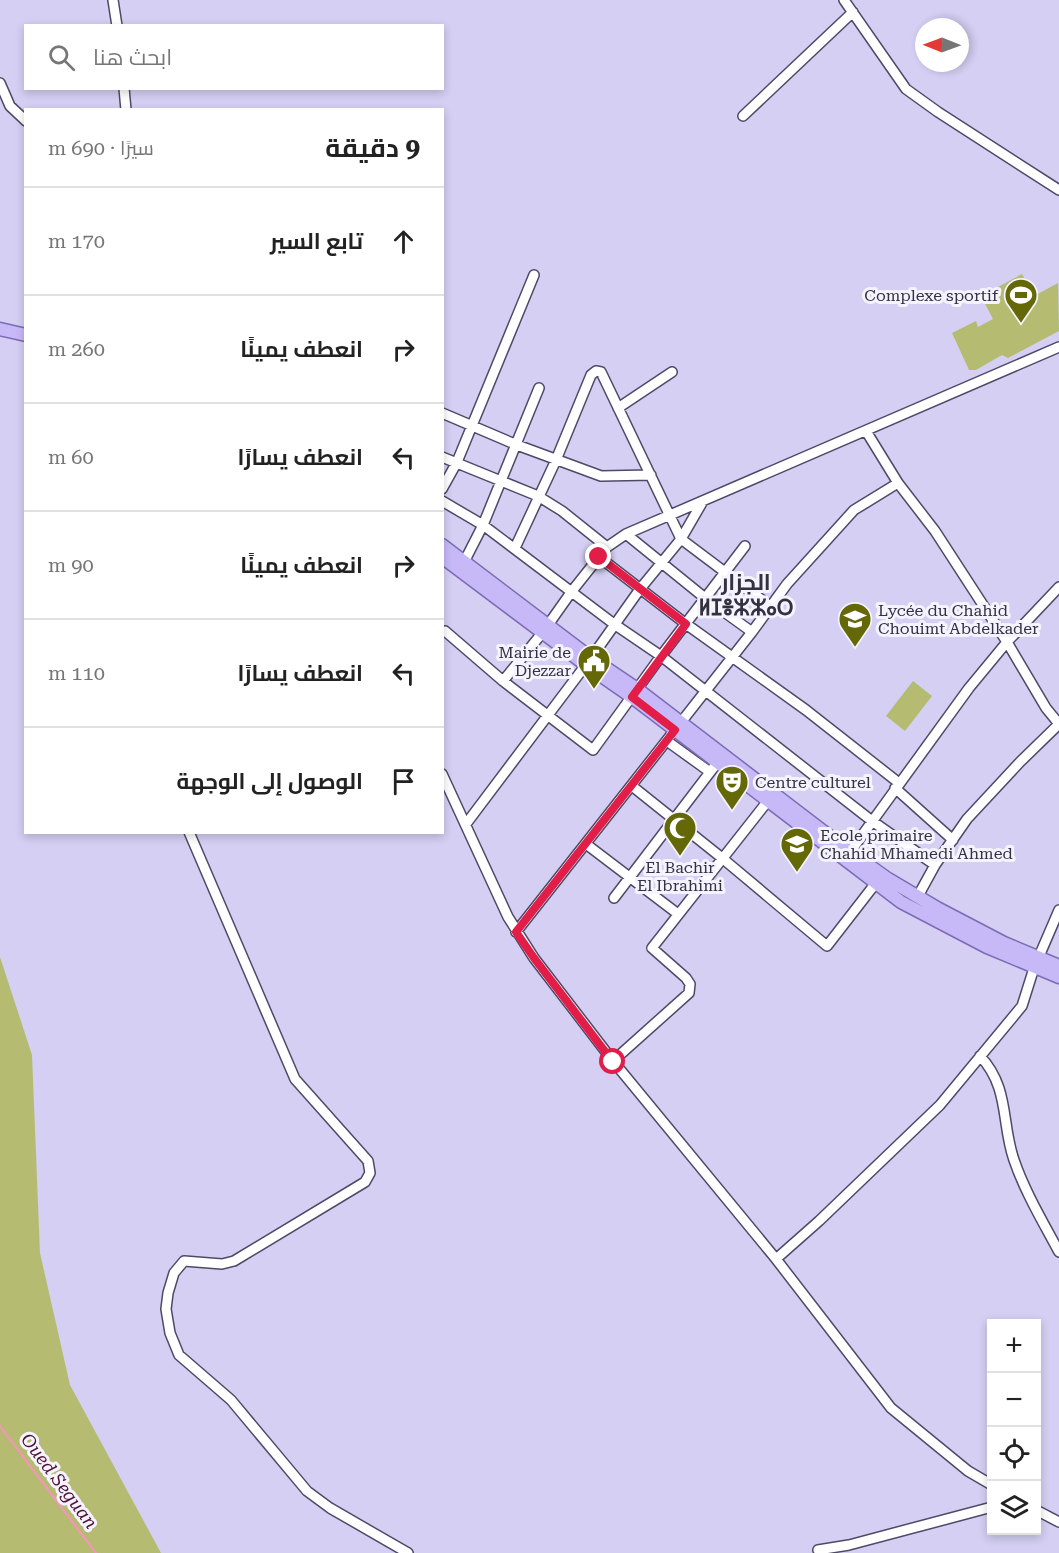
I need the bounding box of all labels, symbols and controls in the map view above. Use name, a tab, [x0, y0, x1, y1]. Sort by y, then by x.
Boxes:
north arrow	[915, 18, 969, 72]
search box	[24, 24, 444, 90]
icon: search	[45, 41, 78, 74]
text: ابحث هنا	[93, 45, 172, 70]
text: 9 دقيقة	[325, 133, 420, 163]
text: سيرًا · 690 m	[48, 136, 154, 160]
icon: ahead	[387, 225, 420, 258]
text: 170 m	[48, 229, 105, 253]
text: تابع السير	[270, 229, 363, 254]
sports icon: Complexe sportif	[1003, 277, 1039, 324]
place label: Complexe sportif	[864, 286, 999, 305]
icon: right	[387, 333, 420, 366]
text: 260 m	[48, 337, 105, 361]
text: انعطف يمينًا	[240, 337, 363, 362]
icon: left	[387, 441, 420, 474]
text: 60 m	[48, 445, 94, 469]
text: انعطف يسارًا	[237, 445, 363, 470]
route end	[585, 543, 611, 569]
icon: right	[387, 549, 420, 582]
text: 90 m	[48, 553, 94, 577]
text: انعطف يمينًا	[240, 553, 363, 578]
district label: الجزار ⵍⵊⴻⵣⵣⴰⵔ	[698, 570, 794, 620]
school or university icon: Lycée du Chahid Chouimt Abdelkader	[837, 601, 873, 648]
place label: Lycée du Chahid Chouimt Abdelkader	[878, 601, 1039, 638]
place label: Mairie de Djezzar	[499, 643, 571, 680]
public building icon: Mairie de Djezzar	[576, 643, 612, 690]
icon: left	[387, 657, 420, 690]
text: 110 m	[48, 661, 105, 685]
text: انعطف يسارًا	[237, 661, 363, 686]
theatre icon: Centre culturel	[714, 764, 750, 811]
icon: arrive	[387, 765, 420, 798]
text: الوصول إلى الوجهة	[177, 769, 363, 794]
place label: Centre culturel	[755, 773, 871, 792]
mosque icon: El Bachir El Ibrahimi	[662, 810, 698, 857]
school or university icon: Ecole primaire Chahid Mhamedi Ahmed	[779, 826, 815, 873]
place label: Ecole primaire Chahid Mhamedi Ahmed	[820, 826, 1013, 863]
place label: El Bachir El Ibrahimi	[637, 858, 723, 895]
route start	[599, 1048, 625, 1074]
map controls	[987, 1319, 1041, 1535]
button: +	[987, 1319, 1041, 1373]
button: −	[987, 1373, 1041, 1427]
button: locate	[987, 1427, 1041, 1481]
water label: Oued Seguan	[17, 1429, 102, 1533]
button: layers	[987, 1481, 1041, 1535]

